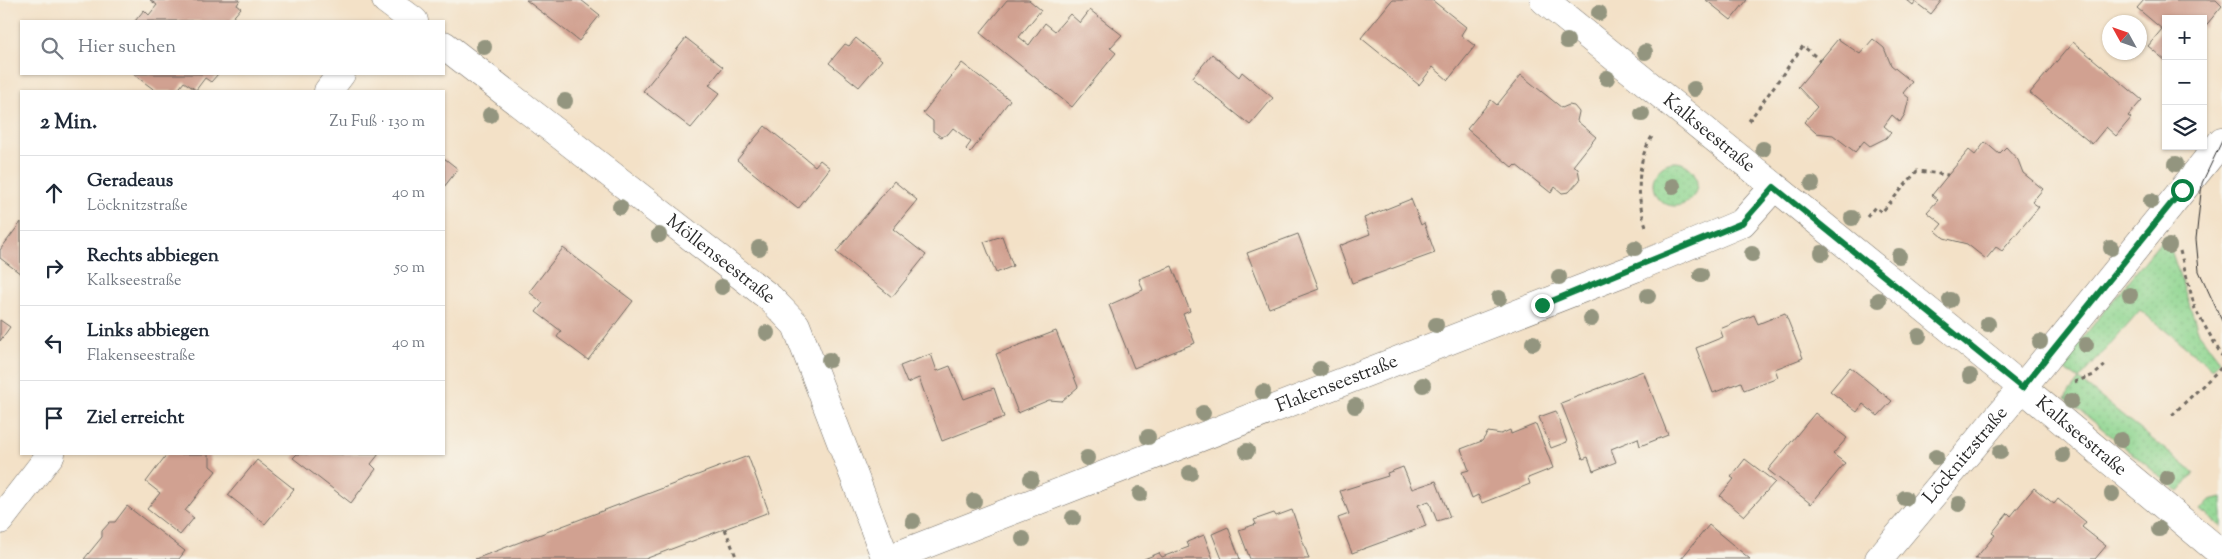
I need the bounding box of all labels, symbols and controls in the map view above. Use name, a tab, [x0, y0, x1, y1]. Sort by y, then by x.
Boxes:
north arrow	[2102, 15, 2147, 60]
map controls	[2162, 15, 2207, 150]
button: +	[2162, 15, 2207, 60]
search box	[20, 20, 445, 75]
icon: search	[38, 34, 66, 62]
text: Hier suchen	[78, 34, 176, 61]
button: −	[2162, 60, 2207, 105]
street label: Kalkseestraße	[1657, 88, 1761, 179]
button: layers	[2162, 105, 2207, 150]
text: 2 Min.	[40, 108, 97, 138]
text: Zu Fuß · 130 m	[329, 111, 425, 134]
text: Geradeaus	[87, 168, 173, 195]
icon: ahead	[40, 179, 68, 207]
route start	[2171, 179, 2194, 202]
text: 40 m	[392, 182, 425, 205]
text: Löcknitzstraße	[87, 195, 188, 218]
street label: Möllenseestraße	[660, 208, 781, 311]
text: Rechts abbiegen	[87, 243, 219, 270]
icon: right	[40, 254, 68, 282]
text: 50 m	[394, 257, 425, 280]
text: Kalkseestraße	[87, 270, 182, 293]
route end	[1531, 294, 1554, 317]
text: Links abbiegen	[87, 318, 210, 345]
icon: left	[40, 329, 68, 357]
text: 40 m	[392, 332, 425, 355]
text: Flakenseestraße	[87, 345, 195, 368]
street label: Flakenseestraße	[1272, 348, 1402, 420]
street label: Kalkseestraße	[2029, 390, 2133, 483]
street label: Löcknitzstraße	[1917, 401, 2014, 510]
icon: arrive	[40, 404, 68, 432]
text: Ziel erreicht	[87, 405, 184, 432]

